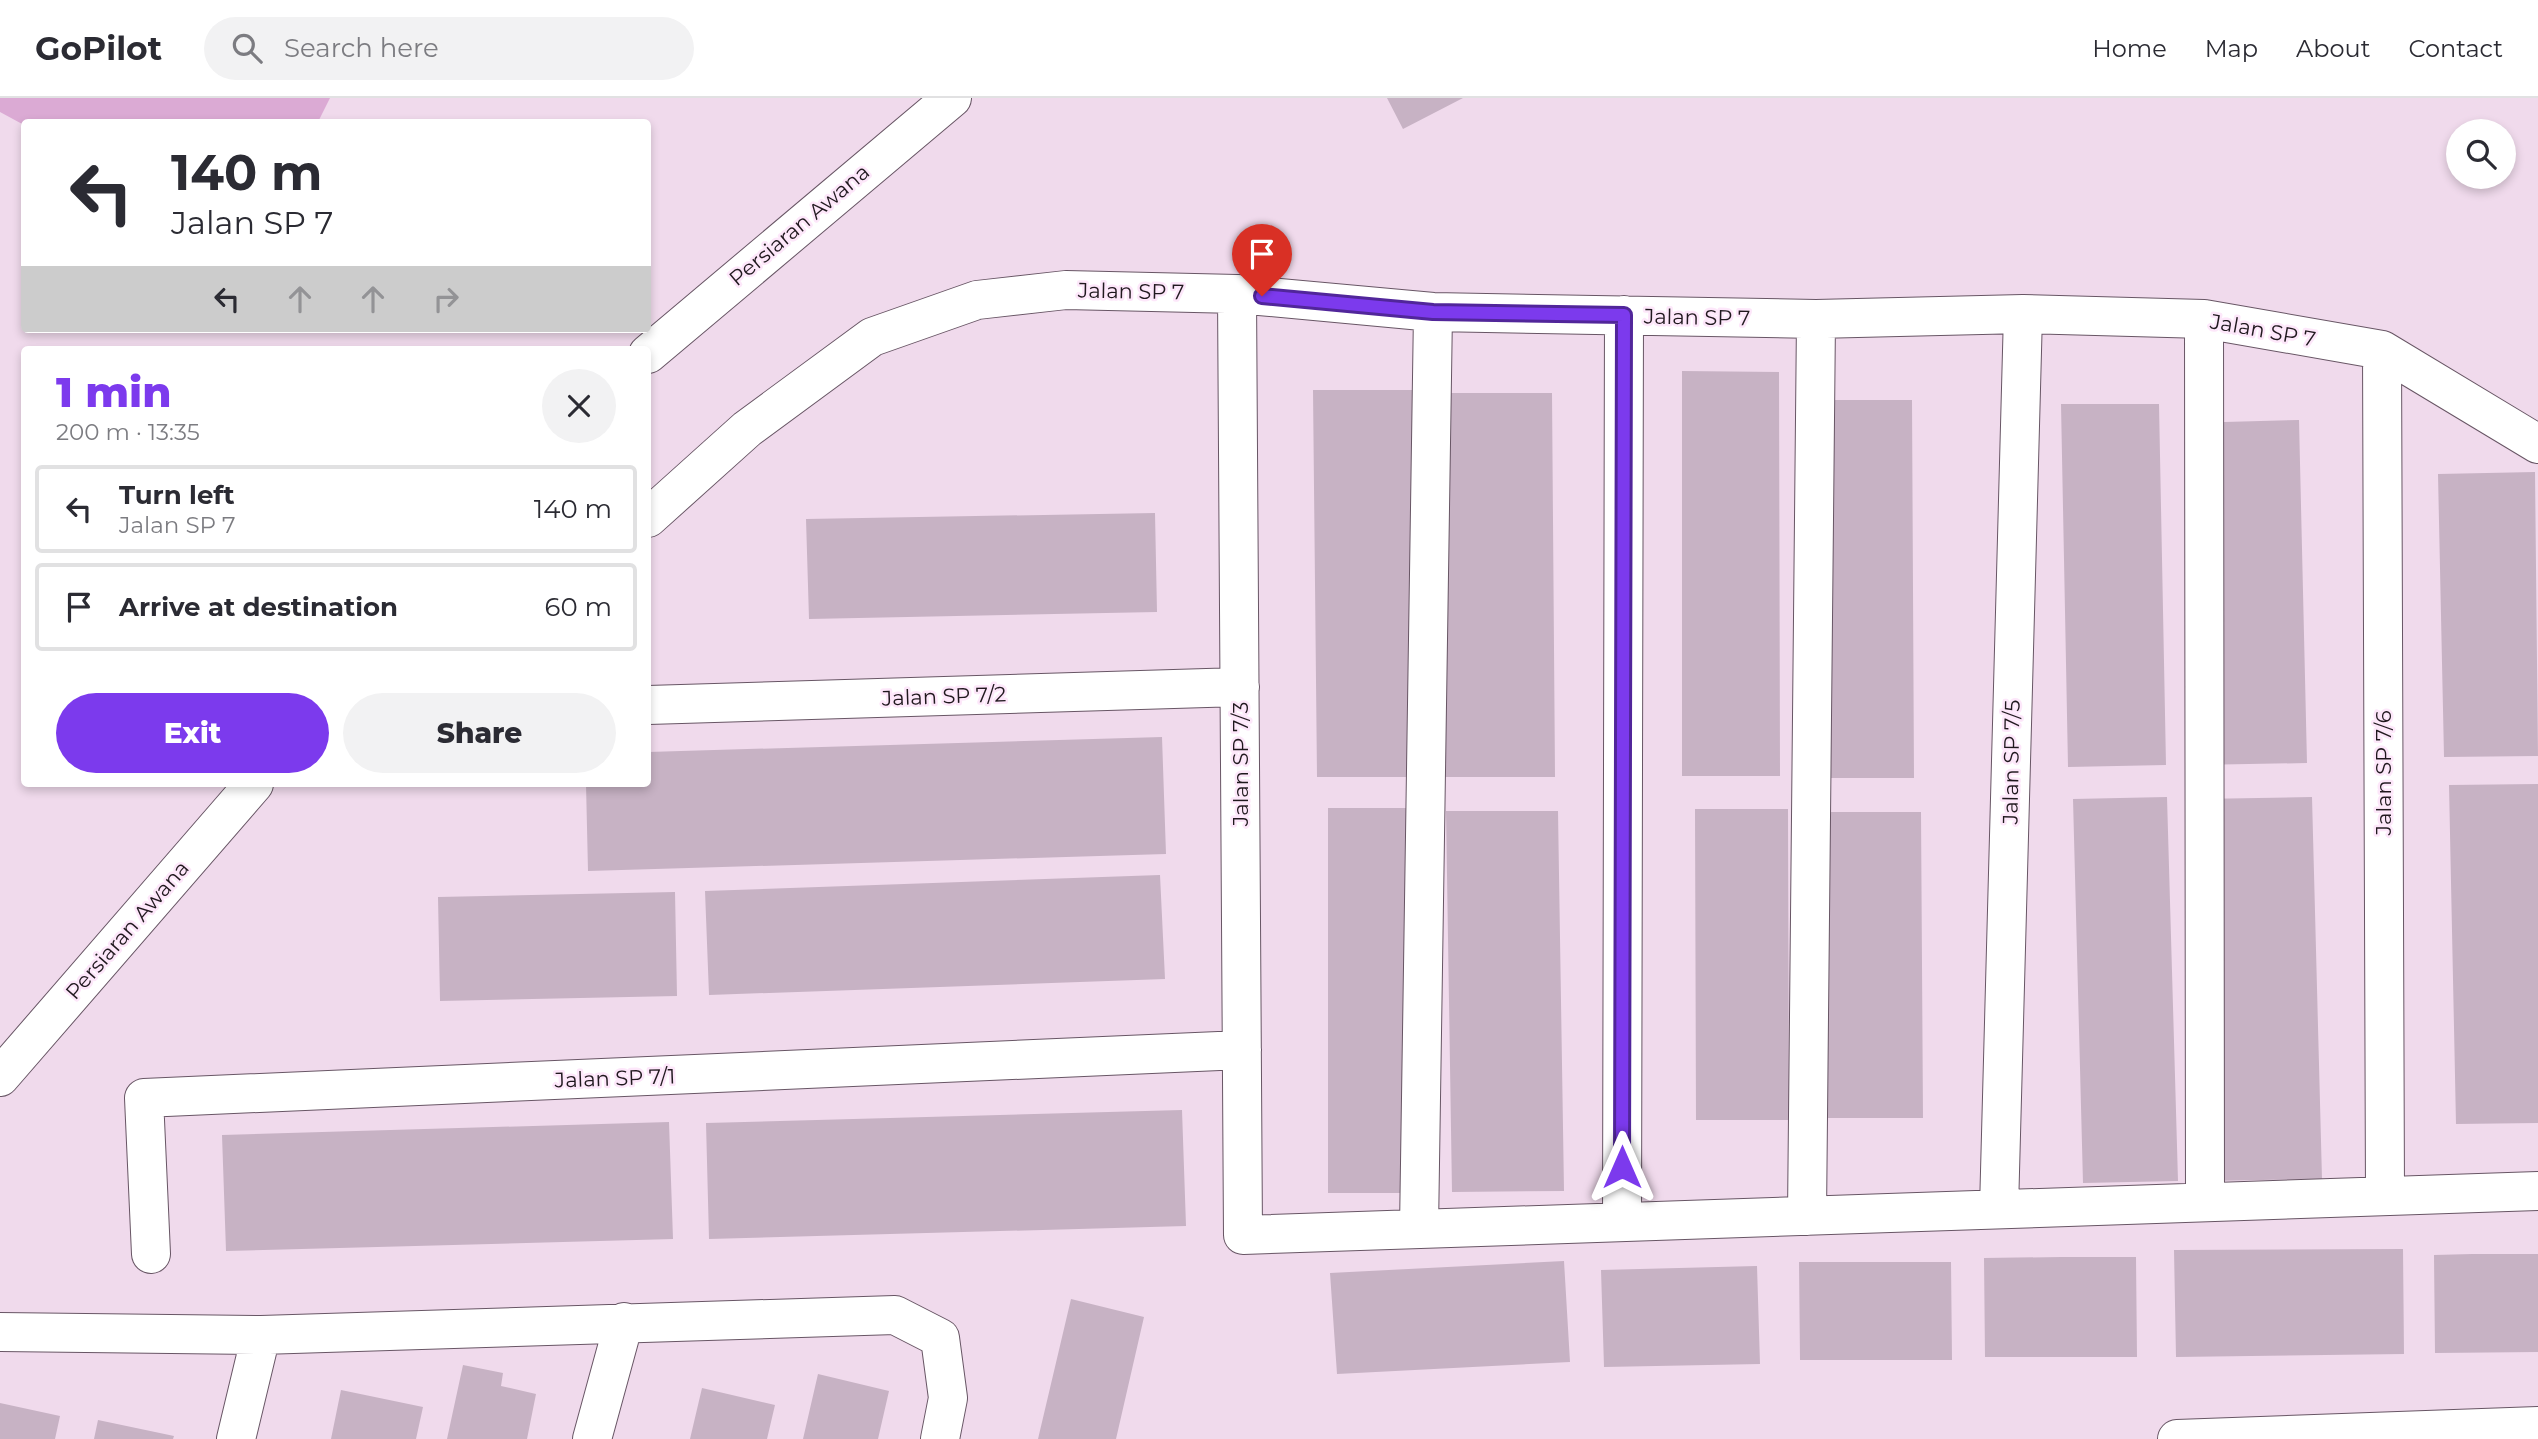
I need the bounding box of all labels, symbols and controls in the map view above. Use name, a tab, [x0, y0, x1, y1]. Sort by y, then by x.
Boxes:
search box	[204, 17, 694, 80]
text: GoPilot	[35, 28, 162, 68]
icon: search	[228, 29, 266, 67]
text: Search here	[284, 32, 439, 64]
text: Home	[2092, 34, 2167, 63]
text: Map	[2205, 34, 2258, 63]
text: About	[2296, 34, 2370, 63]
text: Contact	[2408, 34, 2503, 63]
map controls	[2446, 119, 2516, 189]
button: search	[2446, 119, 2516, 189]
text: 140 m	[171, 143, 323, 202]
icon: left	[56, 147, 147, 238]
street label: Persiaran Awana	[724, 159, 874, 291]
text: Jalan SP 7	[171, 203, 333, 242]
pin	[1232, 224, 1292, 296]
icon: arrive	[1243, 235, 1281, 273]
street label: Jalan SP 7	[1077, 278, 1184, 304]
icon: left	[208, 280, 246, 318]
icon: ahead	[281, 280, 319, 318]
icon: ahead	[354, 280, 392, 318]
icon: right	[427, 280, 465, 318]
street label: Jalan SP 7	[1643, 304, 1750, 330]
street label: Jalan SP 7	[2207, 308, 2318, 352]
text: 1 min	[56, 366, 172, 418]
button: close	[542, 369, 616, 443]
text: 200 m · 13:35	[56, 418, 200, 446]
text: Turn left	[119, 479, 235, 511]
icon: left	[60, 490, 98, 528]
text: 140 m	[534, 493, 612, 525]
text: Jalan SP 7	[119, 511, 236, 539]
icon: arrive	[60, 588, 98, 626]
text: Arrive at destination	[119, 591, 398, 623]
text: 60 m	[545, 591, 612, 623]
street label: Jalan SP 7/2	[880, 681, 1007, 711]
button: Exit	[56, 693, 329, 773]
button: Share	[343, 693, 616, 773]
street label: Jalan SP 7/5	[1997, 699, 2025, 825]
street label: Jalan SP 7/3	[1228, 702, 1253, 827]
street label: Jalan SP 7/6	[2371, 710, 2396, 837]
street label: Persiaran Awana	[60, 856, 194, 1004]
street label: Jalan SP 7/1	[553, 1063, 676, 1093]
position arrow	[1585, 1130, 1659, 1204]

